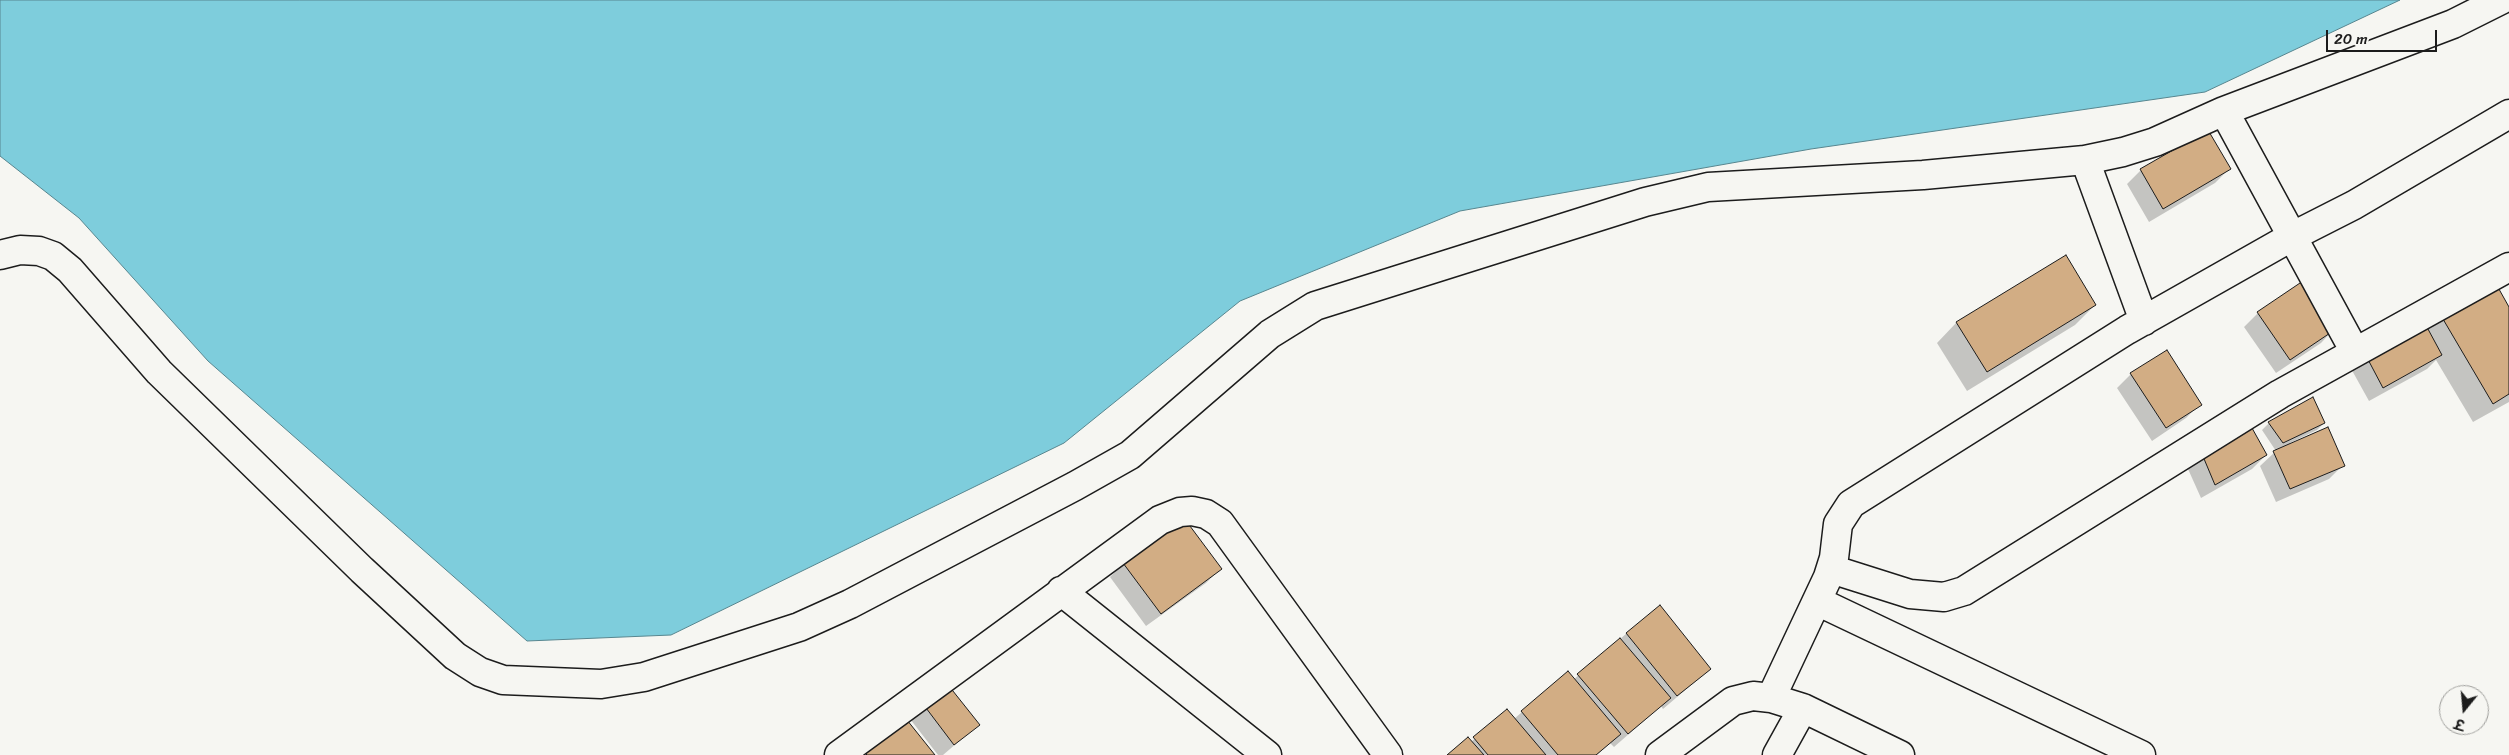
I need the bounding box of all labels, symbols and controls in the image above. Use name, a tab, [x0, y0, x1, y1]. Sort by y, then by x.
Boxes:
scale bar	[2329, 20, 2440, 52]
text: 20 m	[2334, 26, 2368, 52]
north arrow	[2439, 685, 2489, 735]
text: उ	[2452, 711, 2468, 737]

